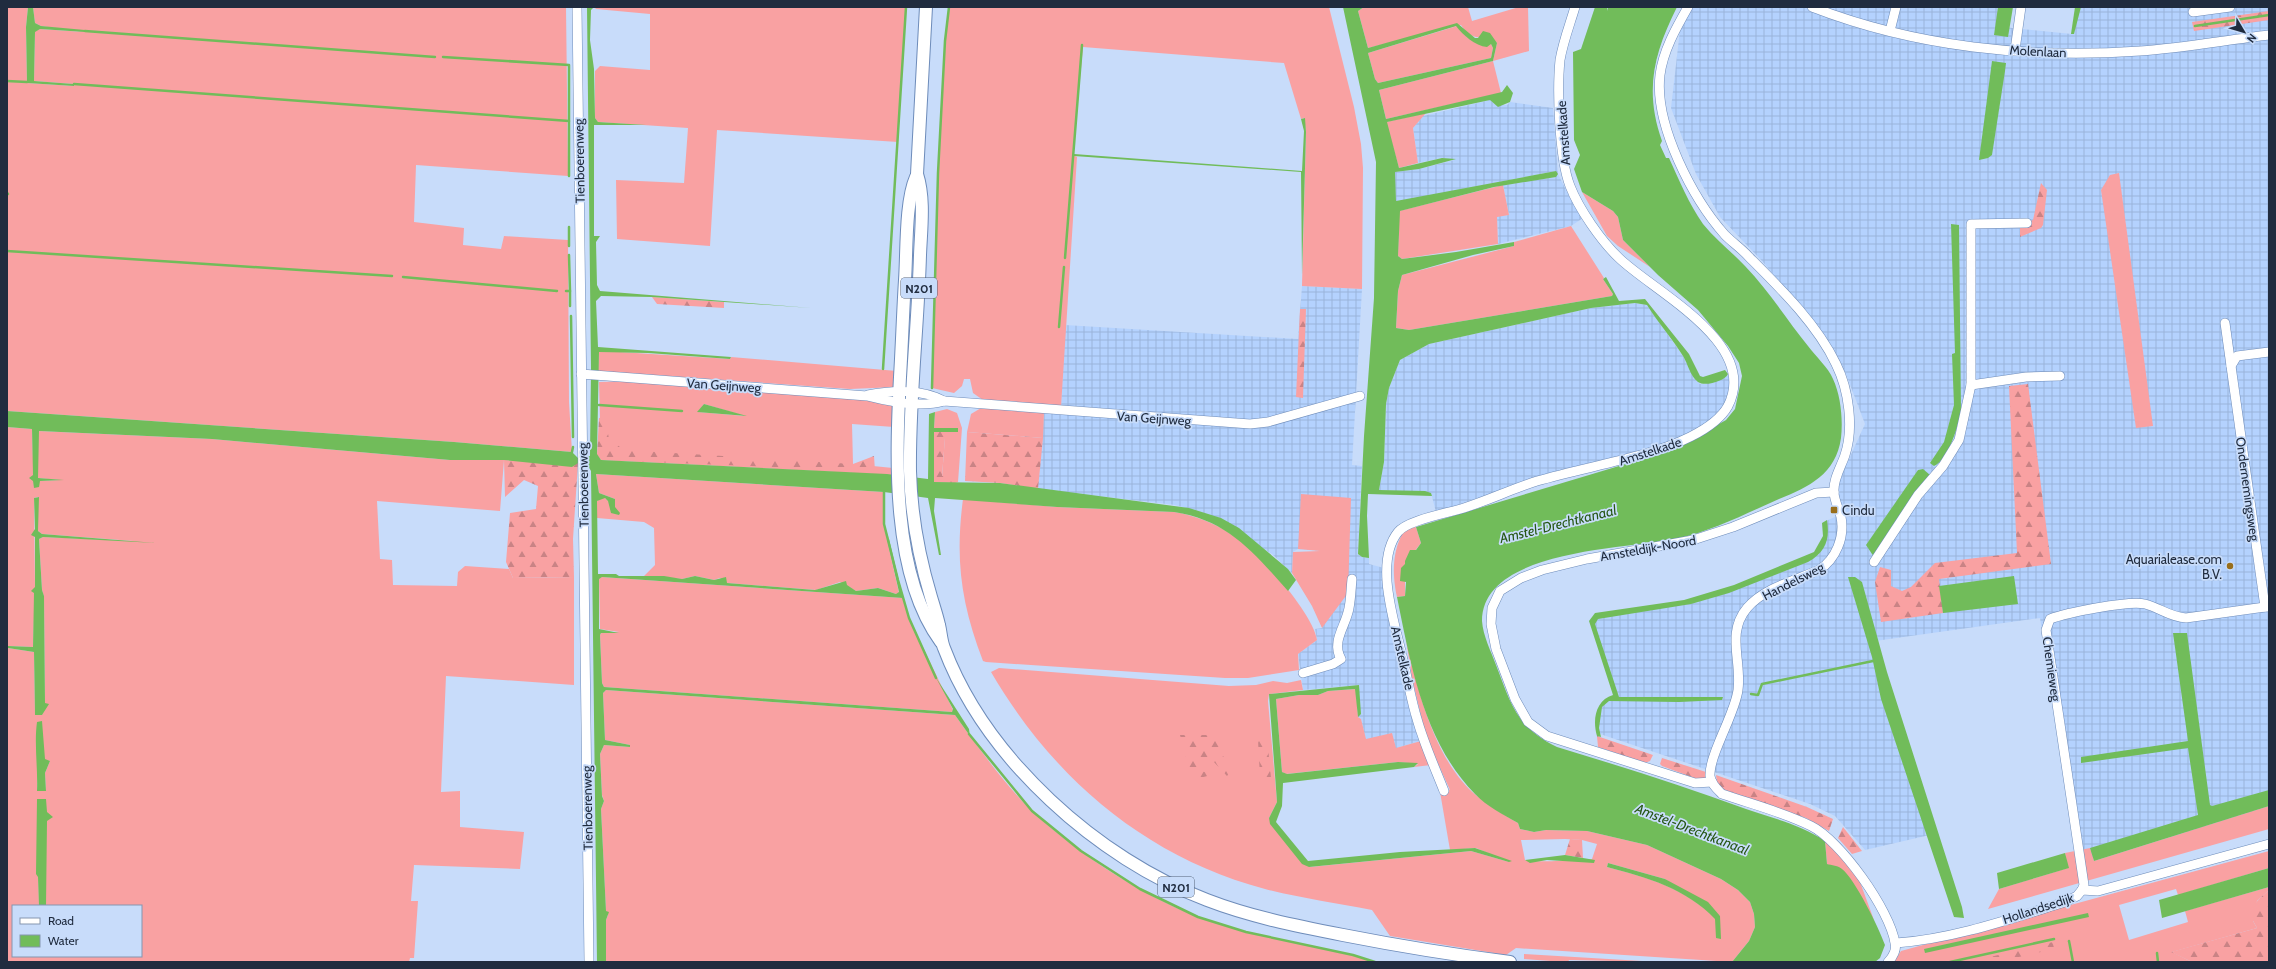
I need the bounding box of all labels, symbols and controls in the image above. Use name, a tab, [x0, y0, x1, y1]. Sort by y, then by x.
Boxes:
north arrow	[2224, 12, 2264, 52]
text: N	[2244, 31, 2260, 46]
street label: Molenlaan	[2009, 42, 2067, 60]
street label: Amstelkade	[1553, 100, 1573, 166]
street label: Tienboerenweg	[570, 118, 588, 204]
road number: N201	[901, 278, 937, 298]
street label: Van Geijnweg	[686, 374, 762, 397]
street label: Van Geijnweg	[1116, 407, 1192, 430]
street label: Amstelkade	[1617, 433, 1684, 469]
street label: Ondernemingsweg	[2233, 436, 2263, 543]
street label: Tienboerenweg	[574, 442, 592, 528]
water label: Amstel-Drechtkanaal	[1497, 501, 1619, 547]
place label: Cindu	[1842, 502, 1875, 518]
marker: Cindu	[1829, 505, 1839, 515]
street label: Amsteldijk-Noord	[1599, 532, 1697, 565]
place label: Aquarialease.com B.V.	[2126, 551, 2222, 582]
street label: Handelsweg	[1759, 558, 1827, 603]
marker: Aquarialease.com B.V.	[2225, 561, 2235, 571]
street label: Amstelkade	[1388, 625, 1418, 692]
street label: Chemieweg	[2040, 636, 2065, 703]
street label: Tienboerenweg	[578, 765, 596, 851]
water label: Amstel-Drechtkanaal	[1632, 799, 1752, 859]
road number: N201	[1158, 877, 1194, 897]
street label: Hollandsedijk	[2001, 889, 2076, 928]
legend	[12, 905, 142, 957]
text: Road	[48, 913, 74, 928]
text: Water	[48, 933, 79, 948]

